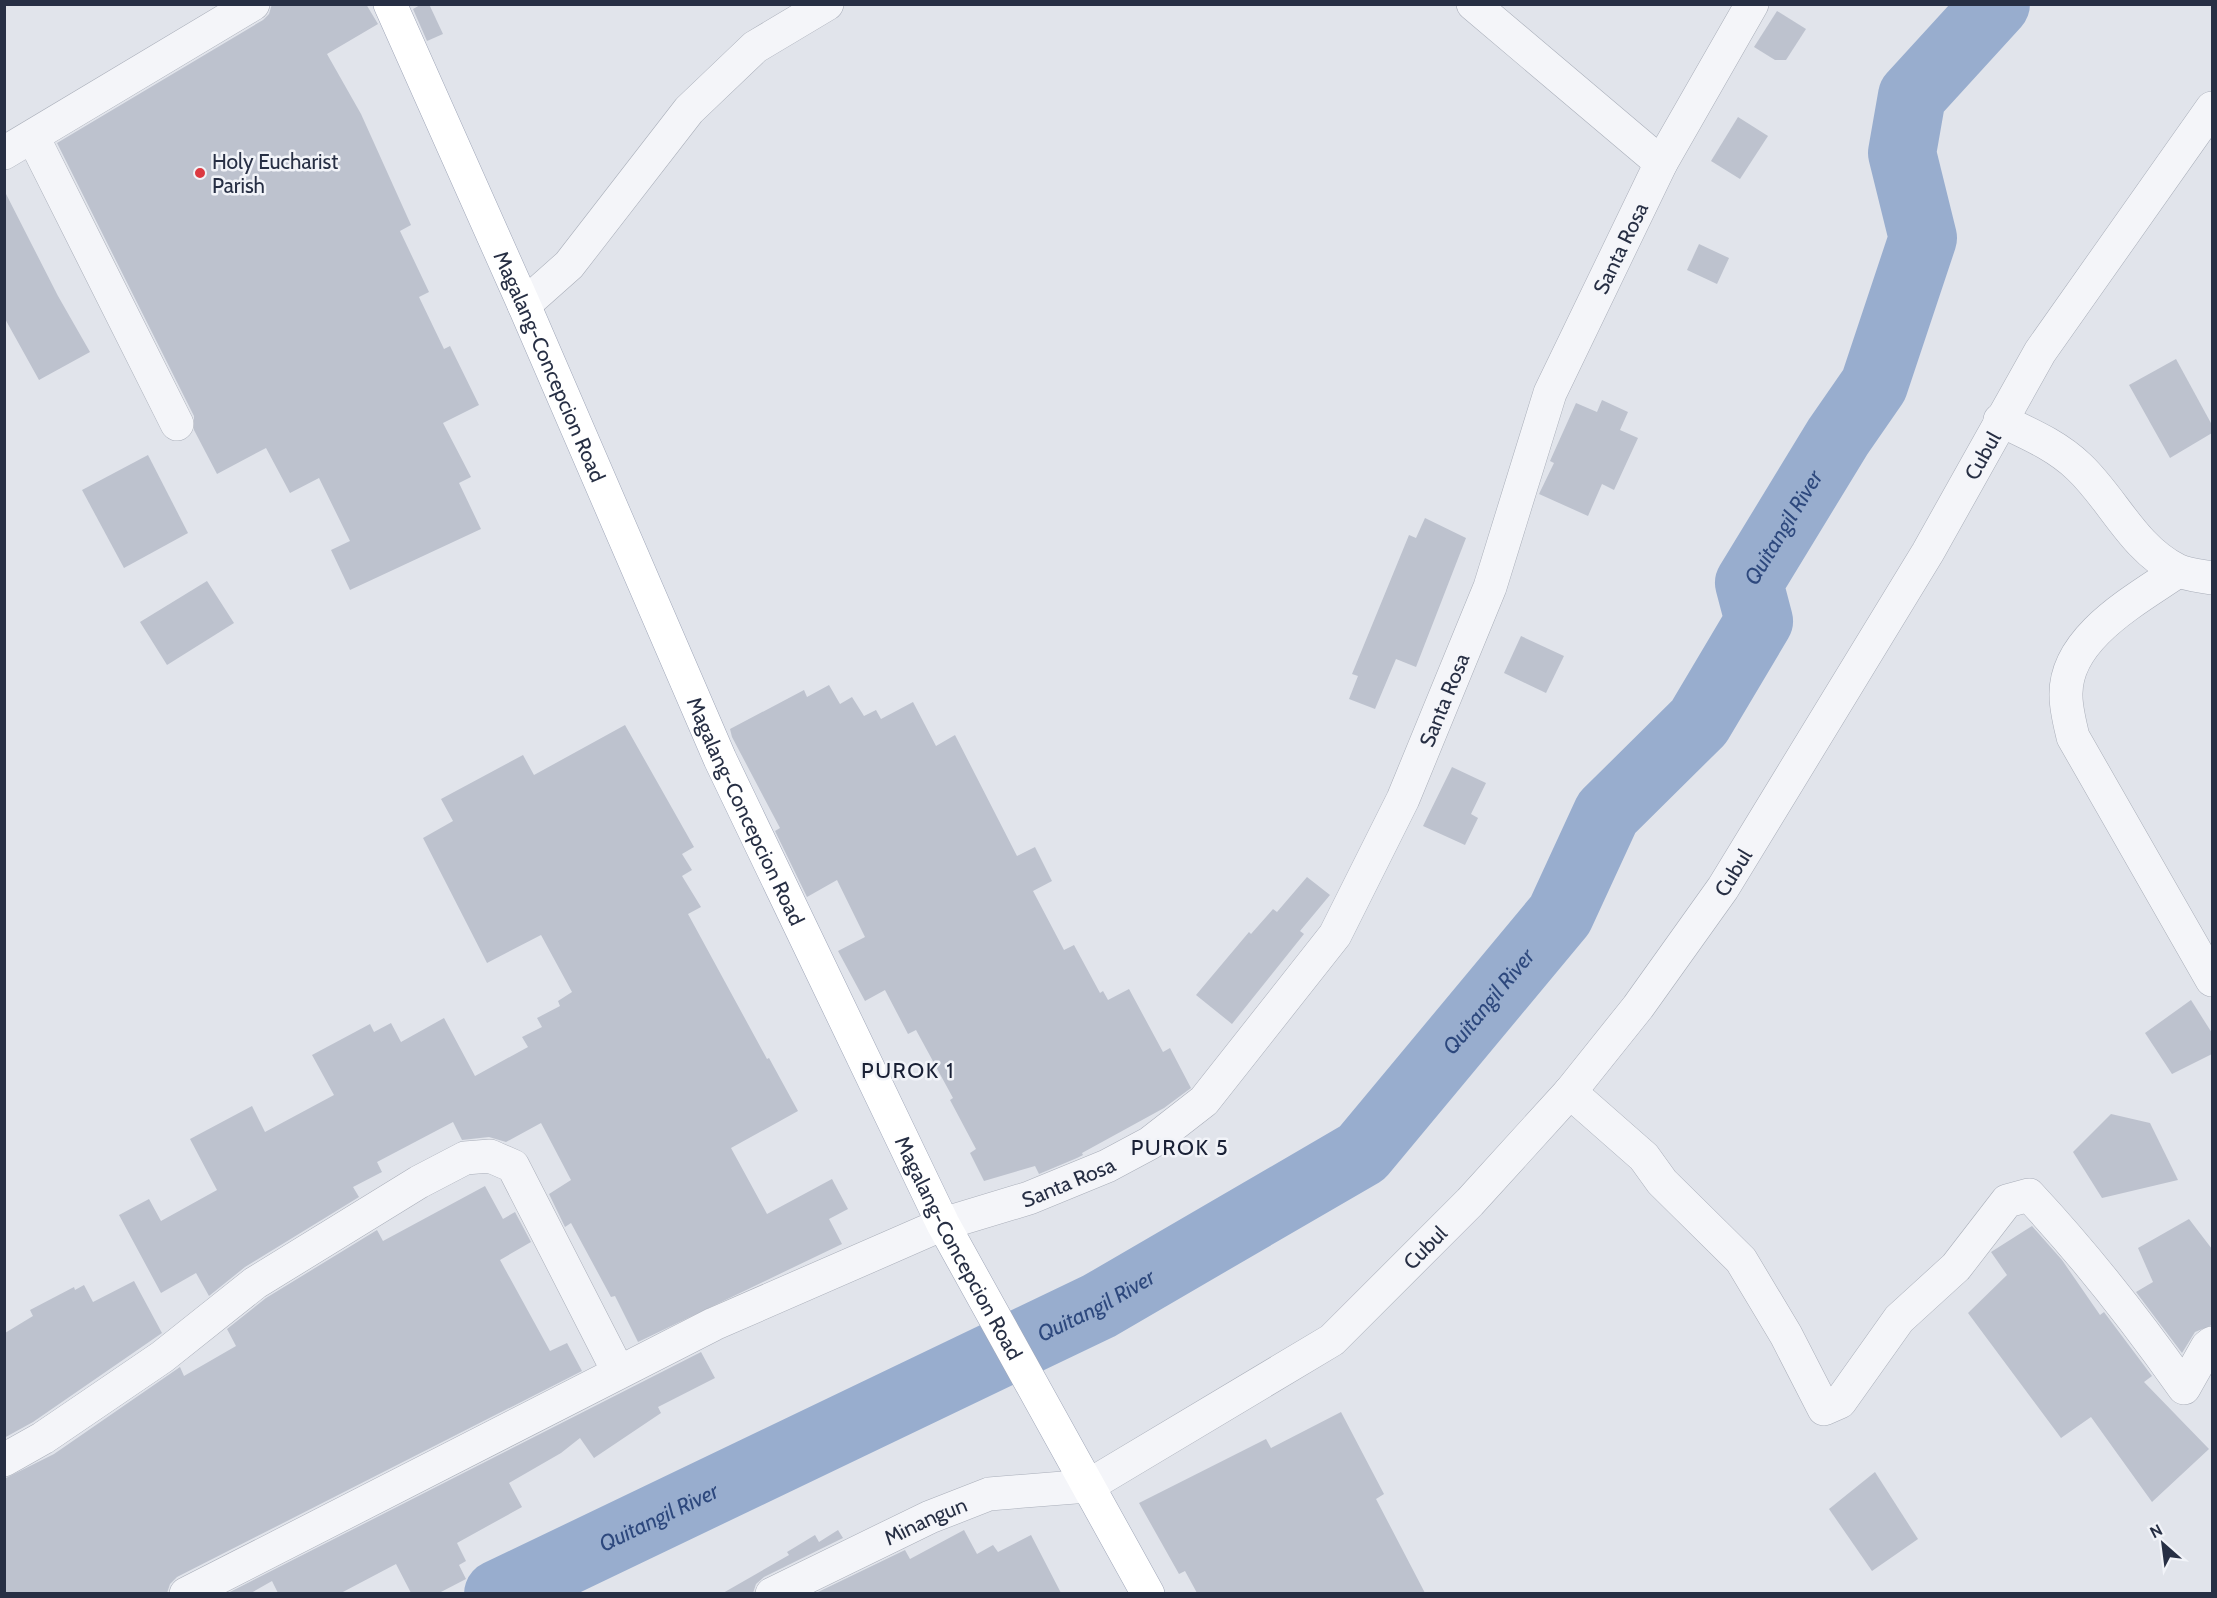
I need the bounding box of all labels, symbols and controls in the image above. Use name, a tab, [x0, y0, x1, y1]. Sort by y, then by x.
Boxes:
place label: Holy Eucharist Parish	[212, 149, 338, 198]
marker: Holy Eucharist Parish	[193, 166, 207, 180]
street label: Santa Rosa	[1587, 198, 1653, 298]
street label: Magalang-Concepcion Road	[489, 247, 611, 485]
street label: Cubul	[1959, 427, 2006, 484]
water label: Quitangil River	[1738, 464, 1829, 589]
street label: Santa Rosa	[1413, 649, 1474, 750]
street label: Magalang-Concepcion Road	[682, 693, 810, 929]
street label: Cubul	[1709, 844, 1757, 901]
water label: Quitangil River	[1437, 942, 1541, 1060]
district label: PUROK 1	[861, 1057, 955, 1084]
street label: Magalang-Concepcion Road	[890, 1132, 1028, 1364]
district label: PUROK 5	[1131, 1134, 1229, 1161]
street label: Santa Rosa	[1019, 1152, 1119, 1212]
street label: Cubul	[1398, 1220, 1452, 1274]
water label: Quitangil River	[1033, 1262, 1161, 1347]
water label: Quitangil River	[595, 1476, 724, 1557]
street label: Minangun	[880, 1491, 970, 1550]
north arrow	[2133, 1514, 2193, 1574]
text: N	[2147, 1520, 2166, 1542]

